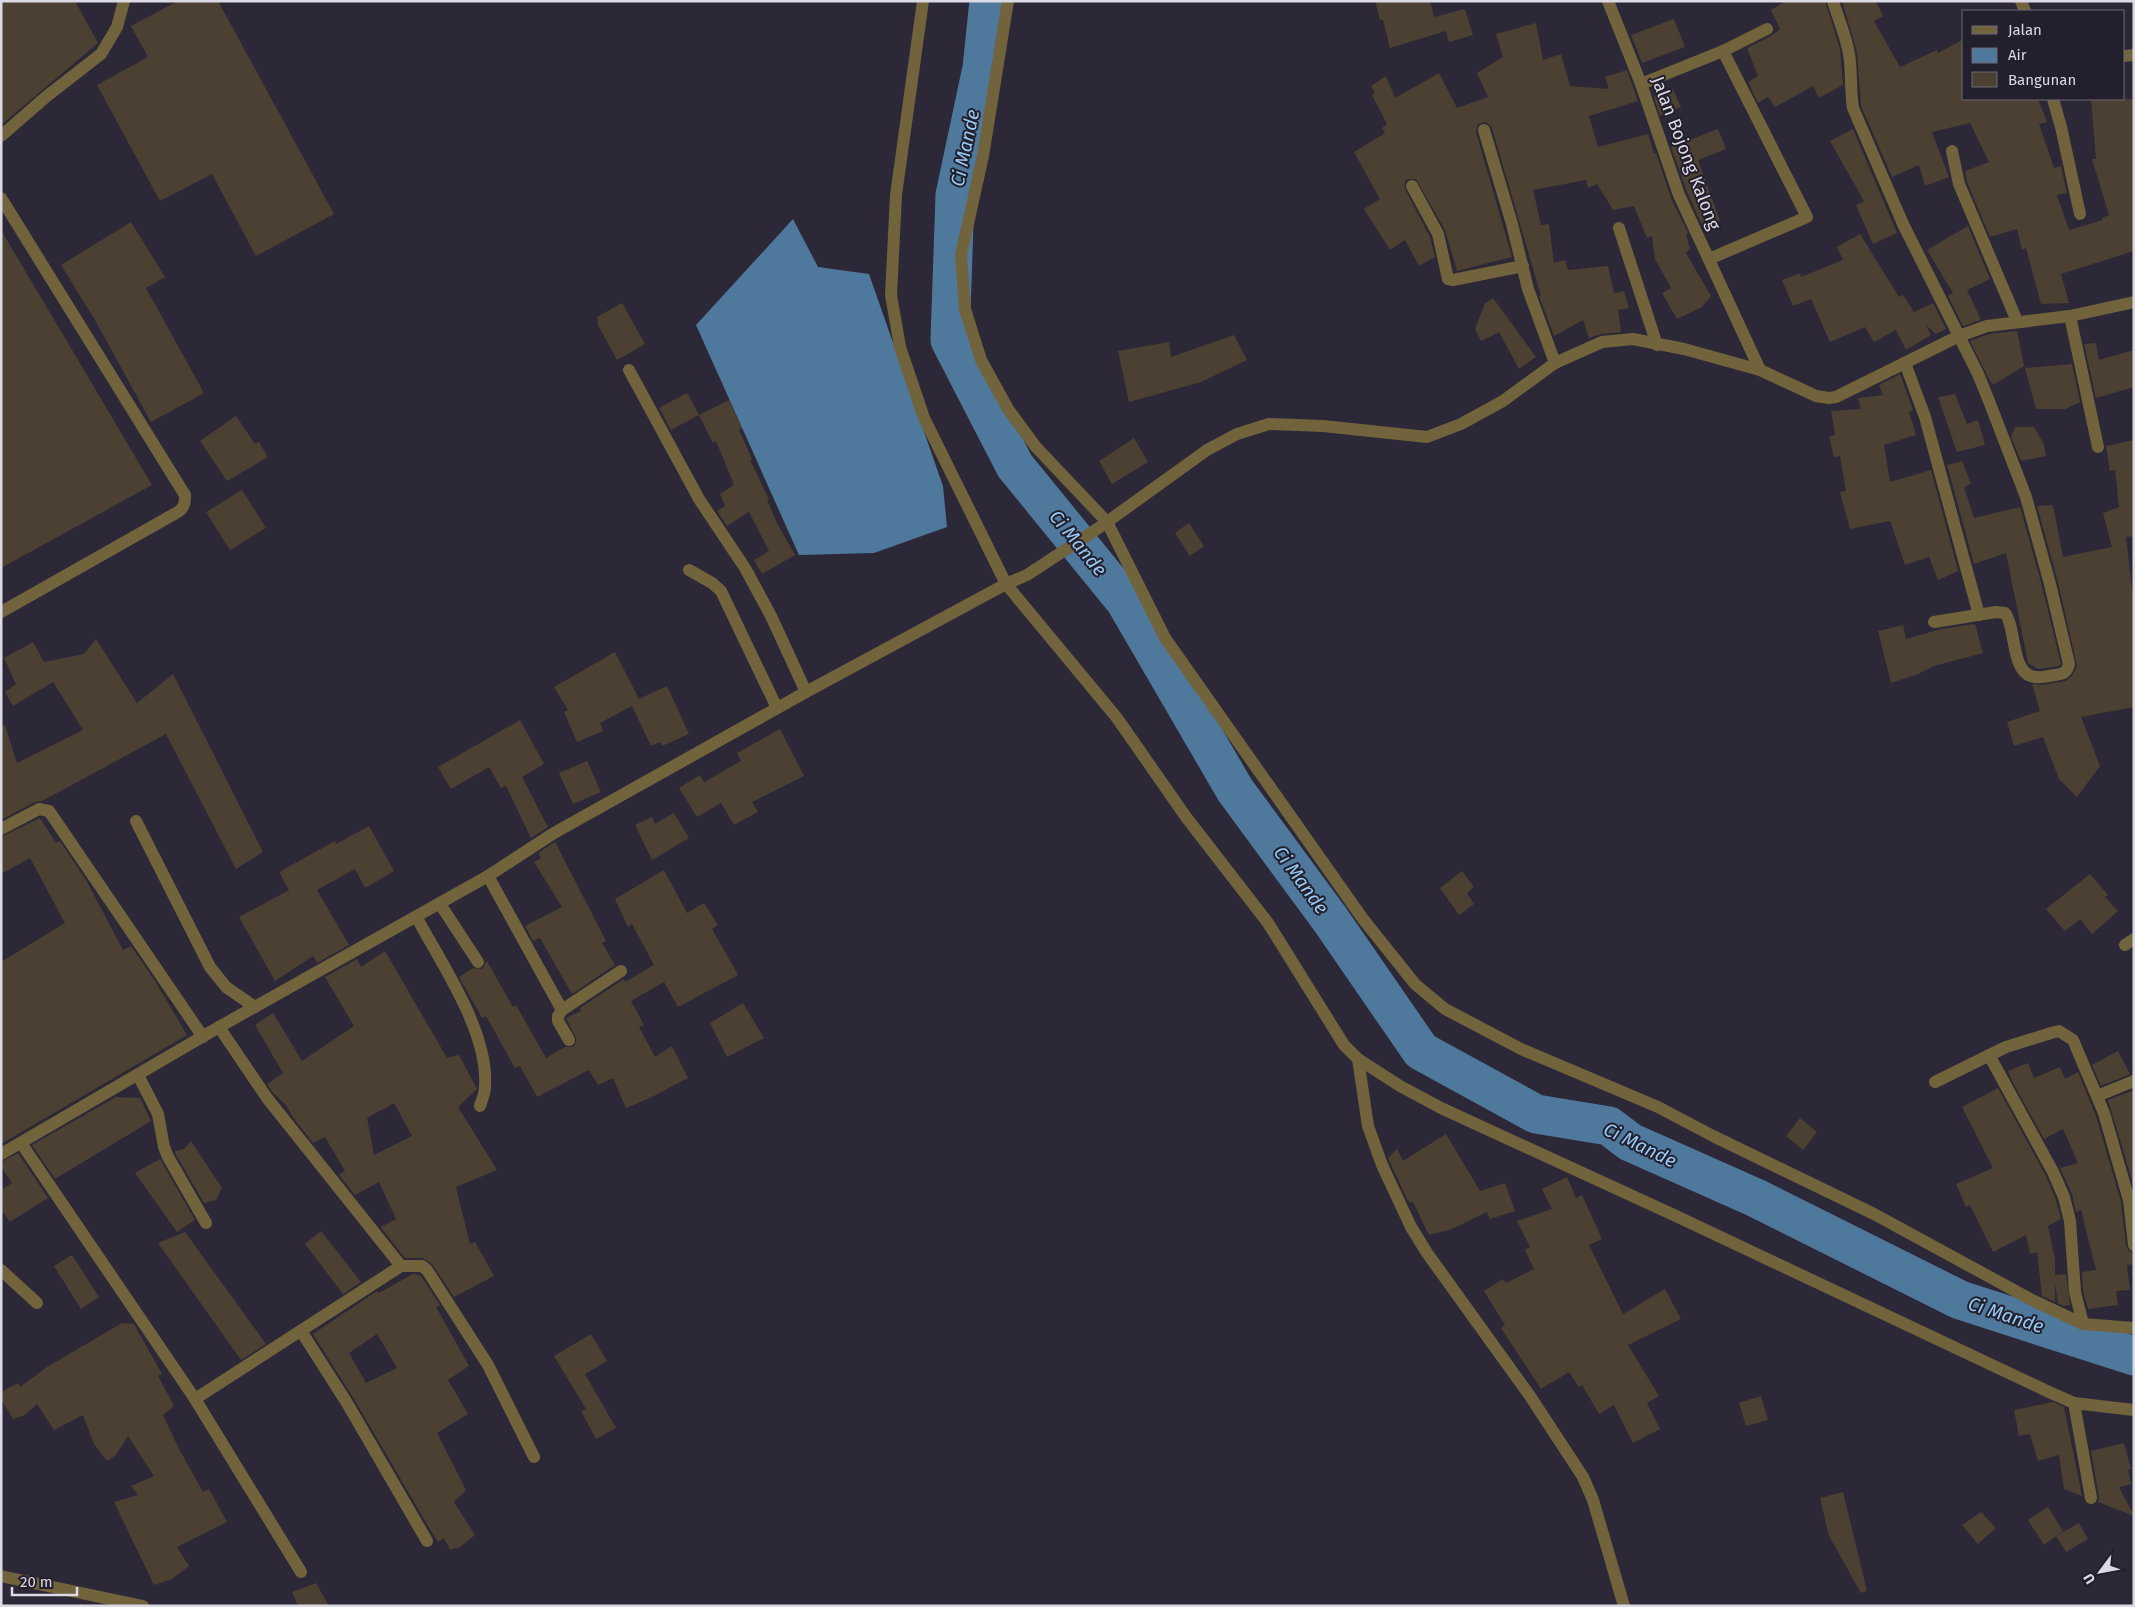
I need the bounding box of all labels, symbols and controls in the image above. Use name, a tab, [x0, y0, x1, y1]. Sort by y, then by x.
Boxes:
legend	[1962, 10, 2125, 100]
text: Jalan	[2008, 21, 2042, 39]
text: Air	[2008, 46, 2027, 64]
text: Bangunan	[2008, 71, 2076, 89]
street label: Jalan Bojong Kalong	[1647, 73, 1726, 234]
water label: Ci Mande	[946, 107, 984, 189]
water label: Ci Mande	[1044, 505, 1112, 581]
water label: Ci Mande	[1269, 842, 1333, 919]
water label: Ci Mande	[1600, 1118, 1680, 1173]
water label: Ci Mande	[1965, 1292, 2047, 1338]
north arrow	[2075, 1547, 2125, 1597]
scale bar	[12, 1564, 78, 1596]
text: U	[2080, 1570, 2099, 1587]
text: 20 m	[20, 1573, 53, 1591]

